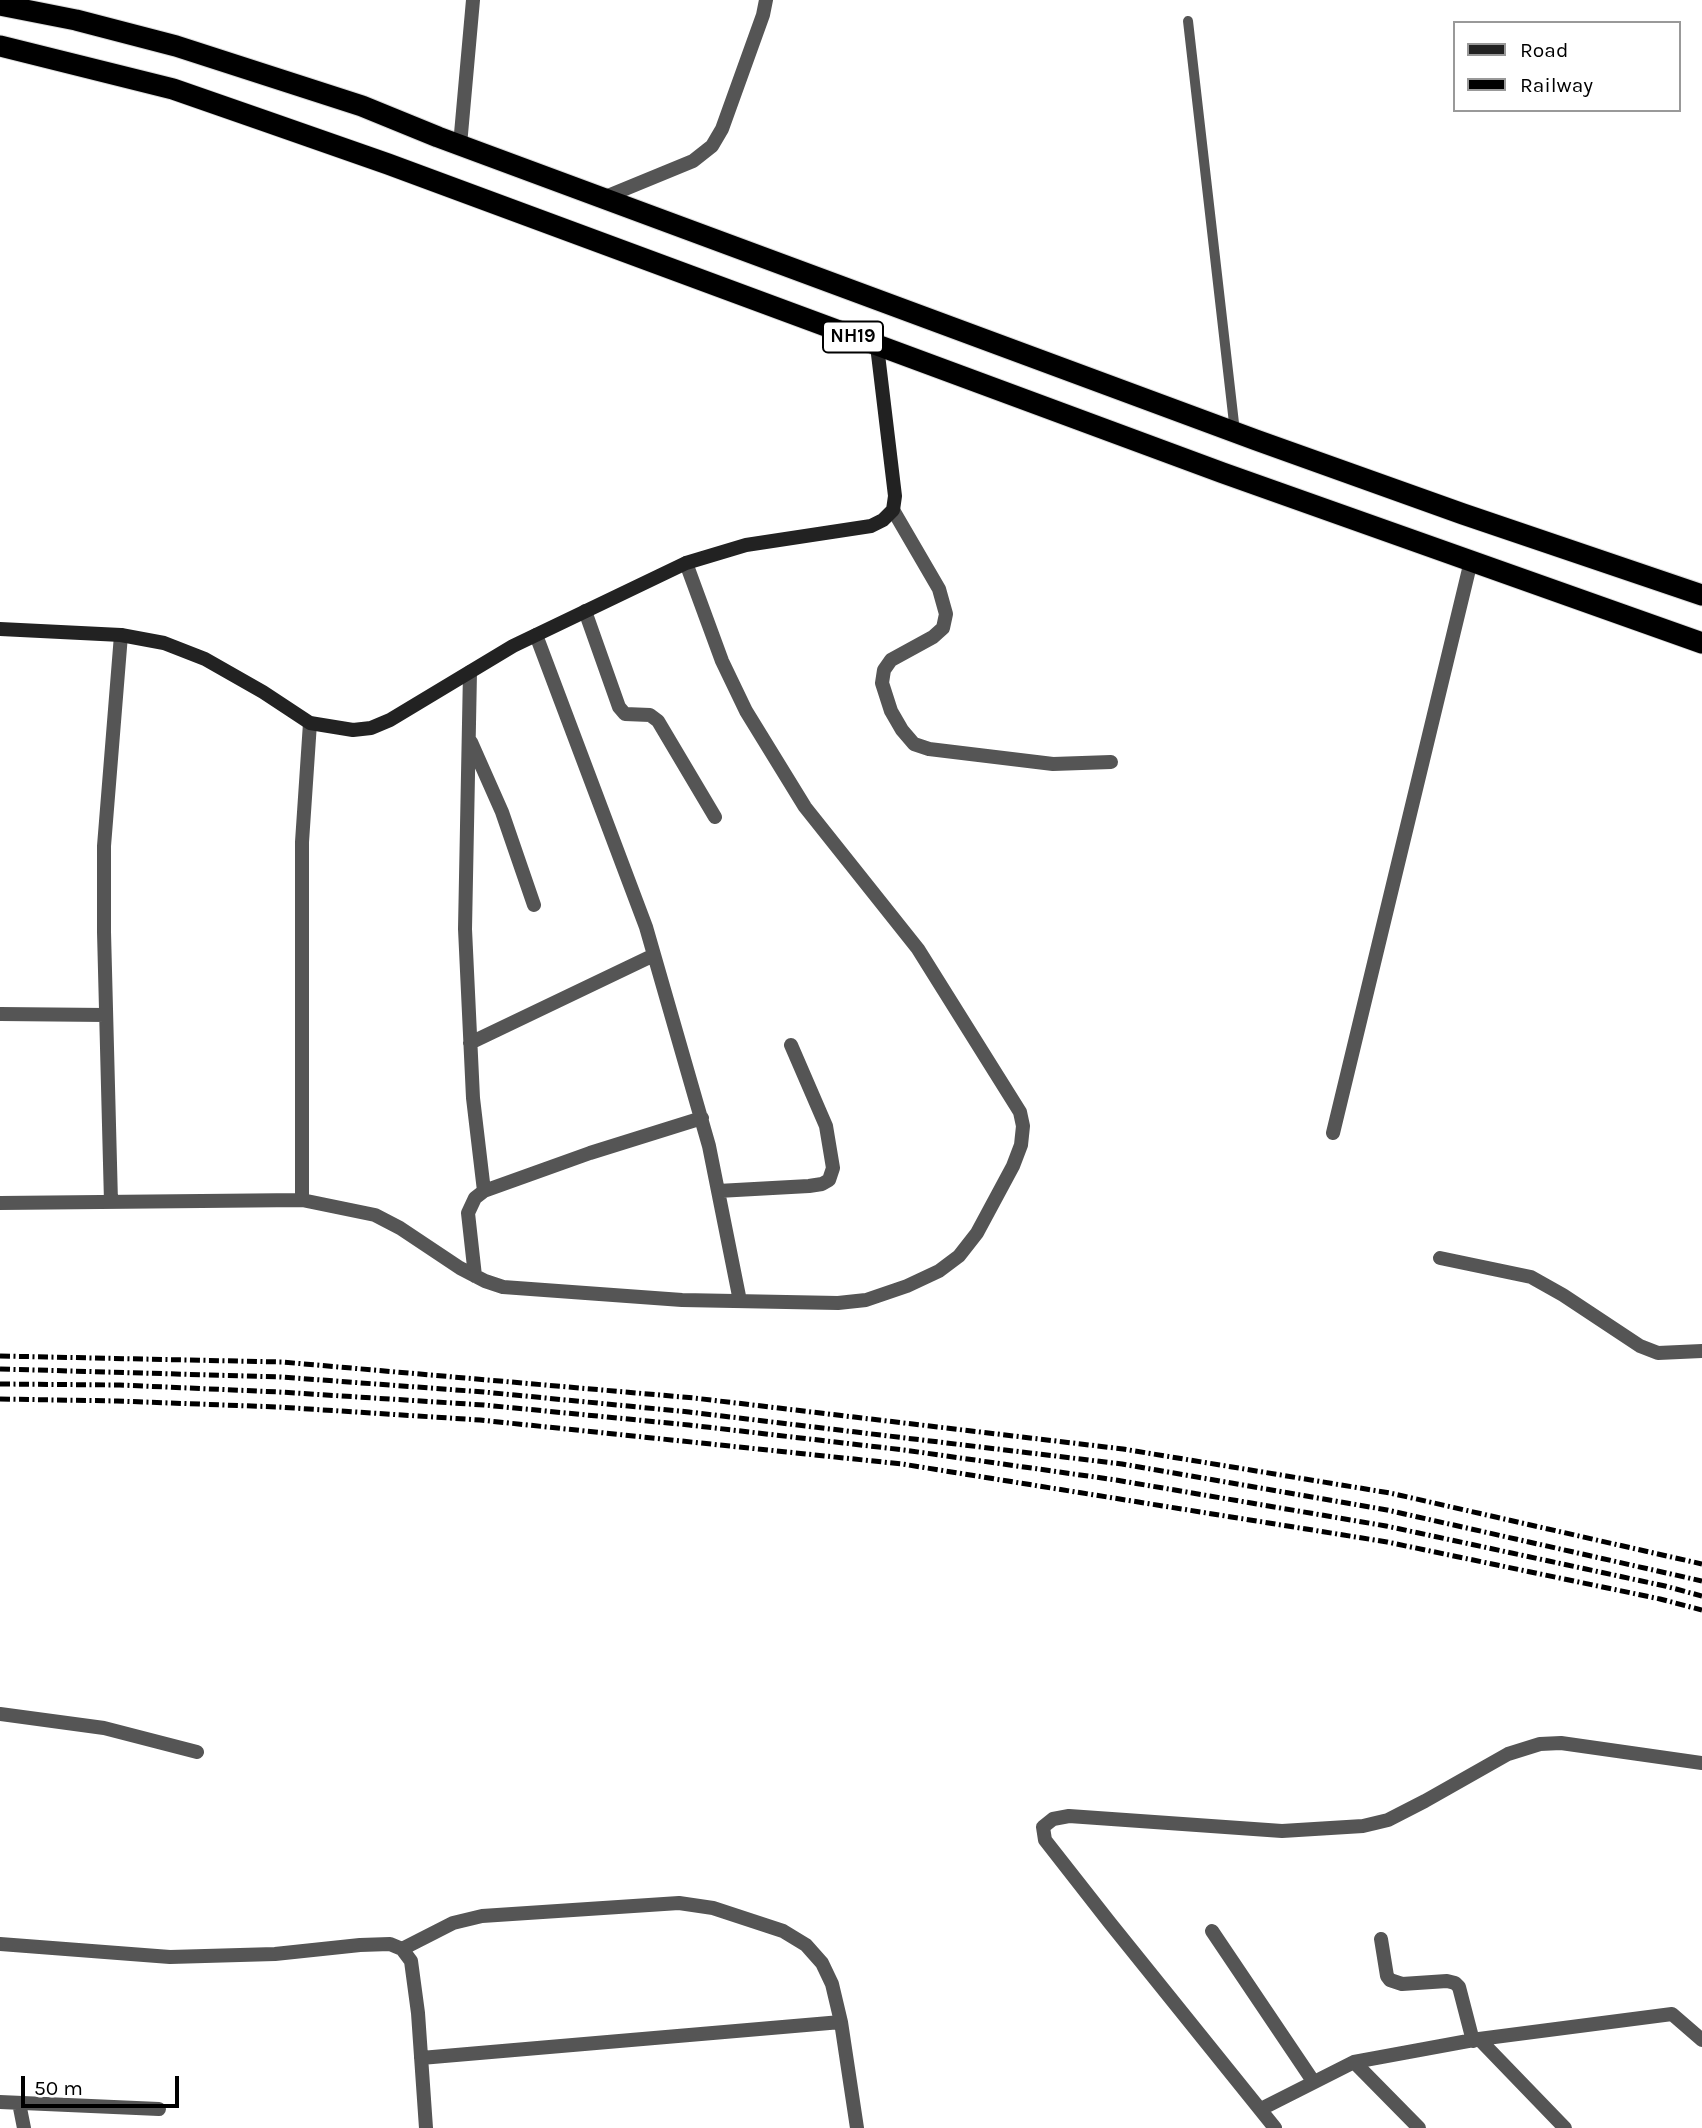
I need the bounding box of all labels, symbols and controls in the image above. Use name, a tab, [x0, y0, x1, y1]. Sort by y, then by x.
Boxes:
legend	[1454, 21, 1681, 112]
text: Road	[1520, 38, 1568, 62]
text: Railway	[1520, 73, 1593, 97]
road number: NH19	[823, 322, 883, 352]
scale bar	[24, 2062, 182, 2106]
text: 50 m	[34, 2076, 83, 2100]

